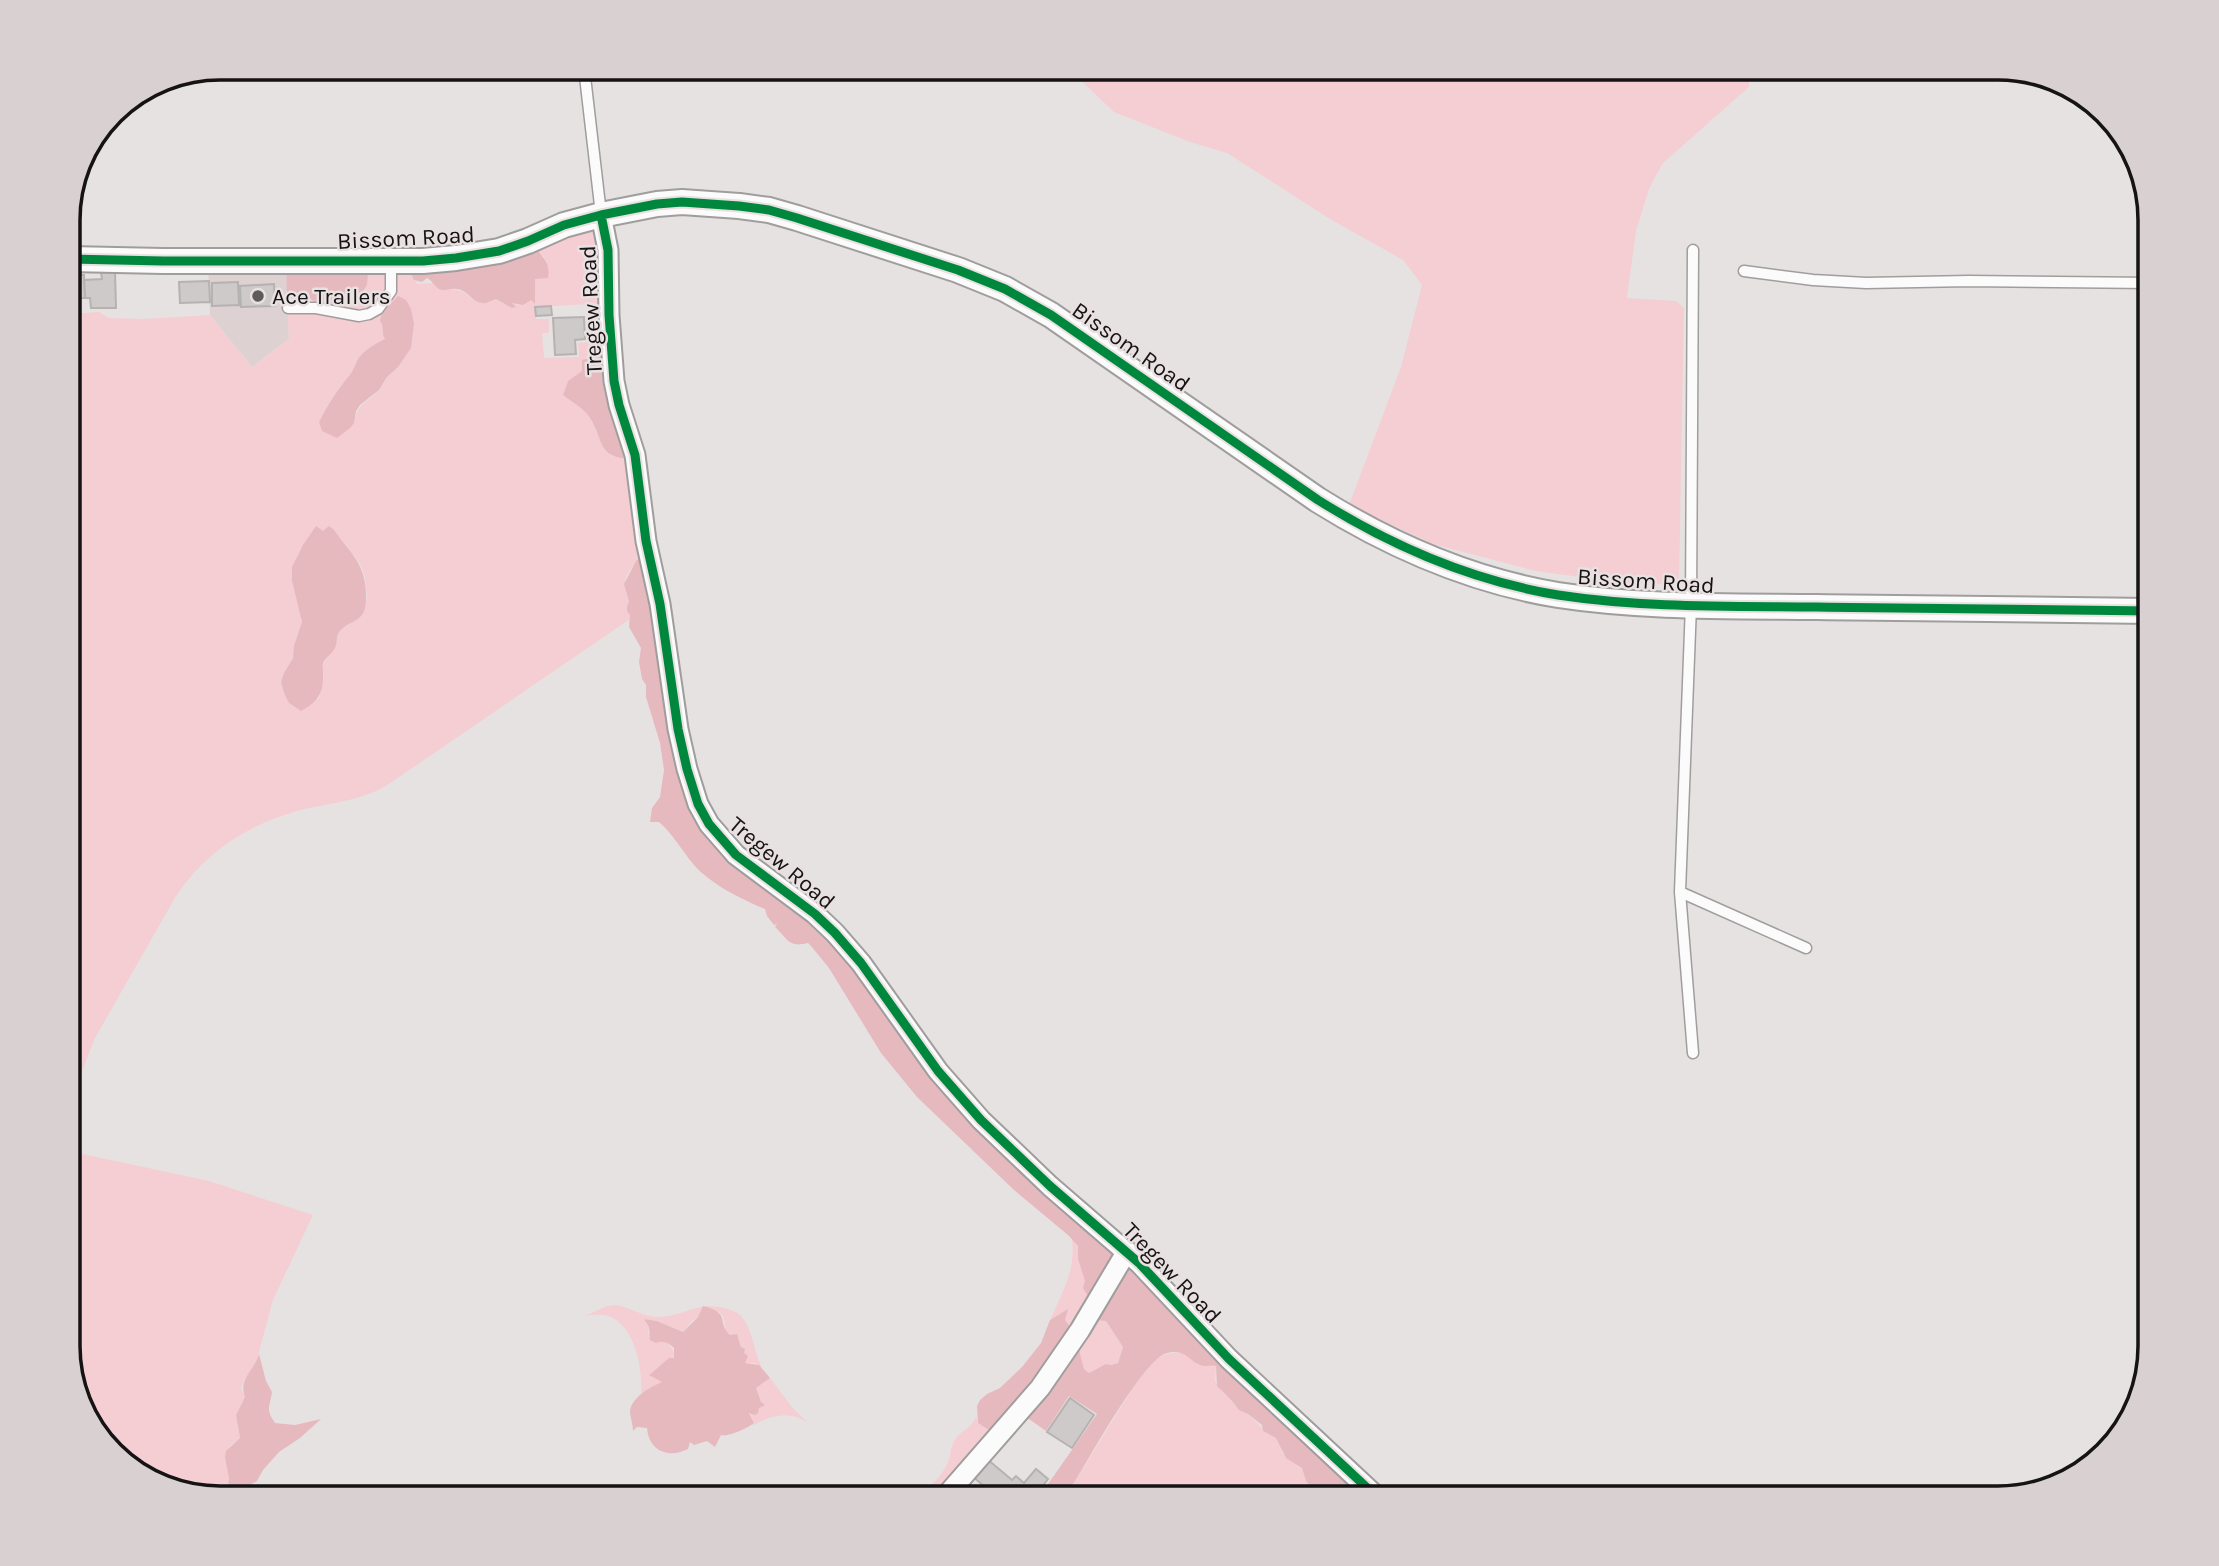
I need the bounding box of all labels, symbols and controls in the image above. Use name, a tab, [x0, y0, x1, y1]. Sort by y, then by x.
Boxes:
street label: Bissom Road	[336, 221, 476, 255]
street label: Tregew Road	[574, 244, 608, 376]
place label: Ace Trailers	[272, 283, 391, 310]
marker: Ace Trailers	[250, 288, 266, 304]
street label: Bissom Road	[1067, 296, 1195, 398]
street label: Bissom Road	[1576, 563, 1716, 599]
street label: Tregew Road	[724, 811, 840, 915]
street label: Tregew Road	[1117, 1217, 1227, 1329]

